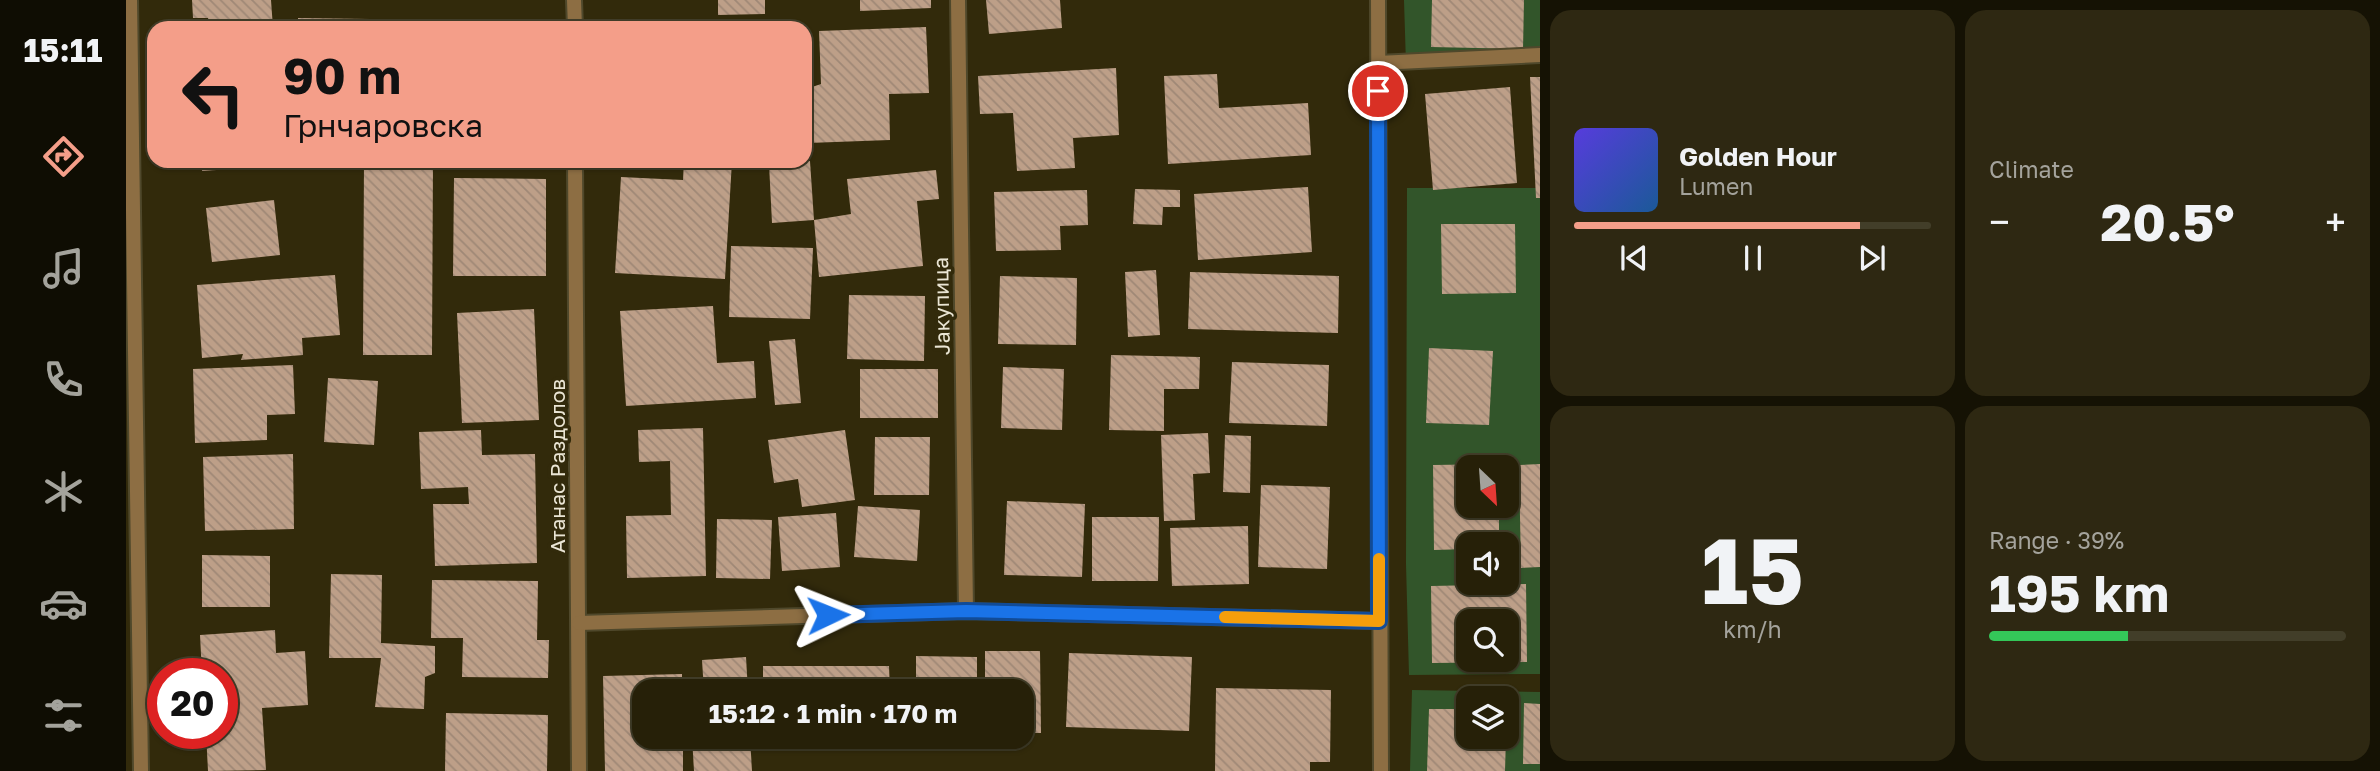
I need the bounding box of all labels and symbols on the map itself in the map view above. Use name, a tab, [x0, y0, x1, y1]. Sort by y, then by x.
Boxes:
pin	[1348, 61, 1408, 121]
street label: Јакупица	[927, 257, 955, 355]
street label: Атанас Раздолов	[544, 379, 570, 553]
north arrow	[1456, 455, 1519, 518]
position arrow	[791, 578, 865, 652]
speed limit sign: 20	[147, 658, 238, 749]

